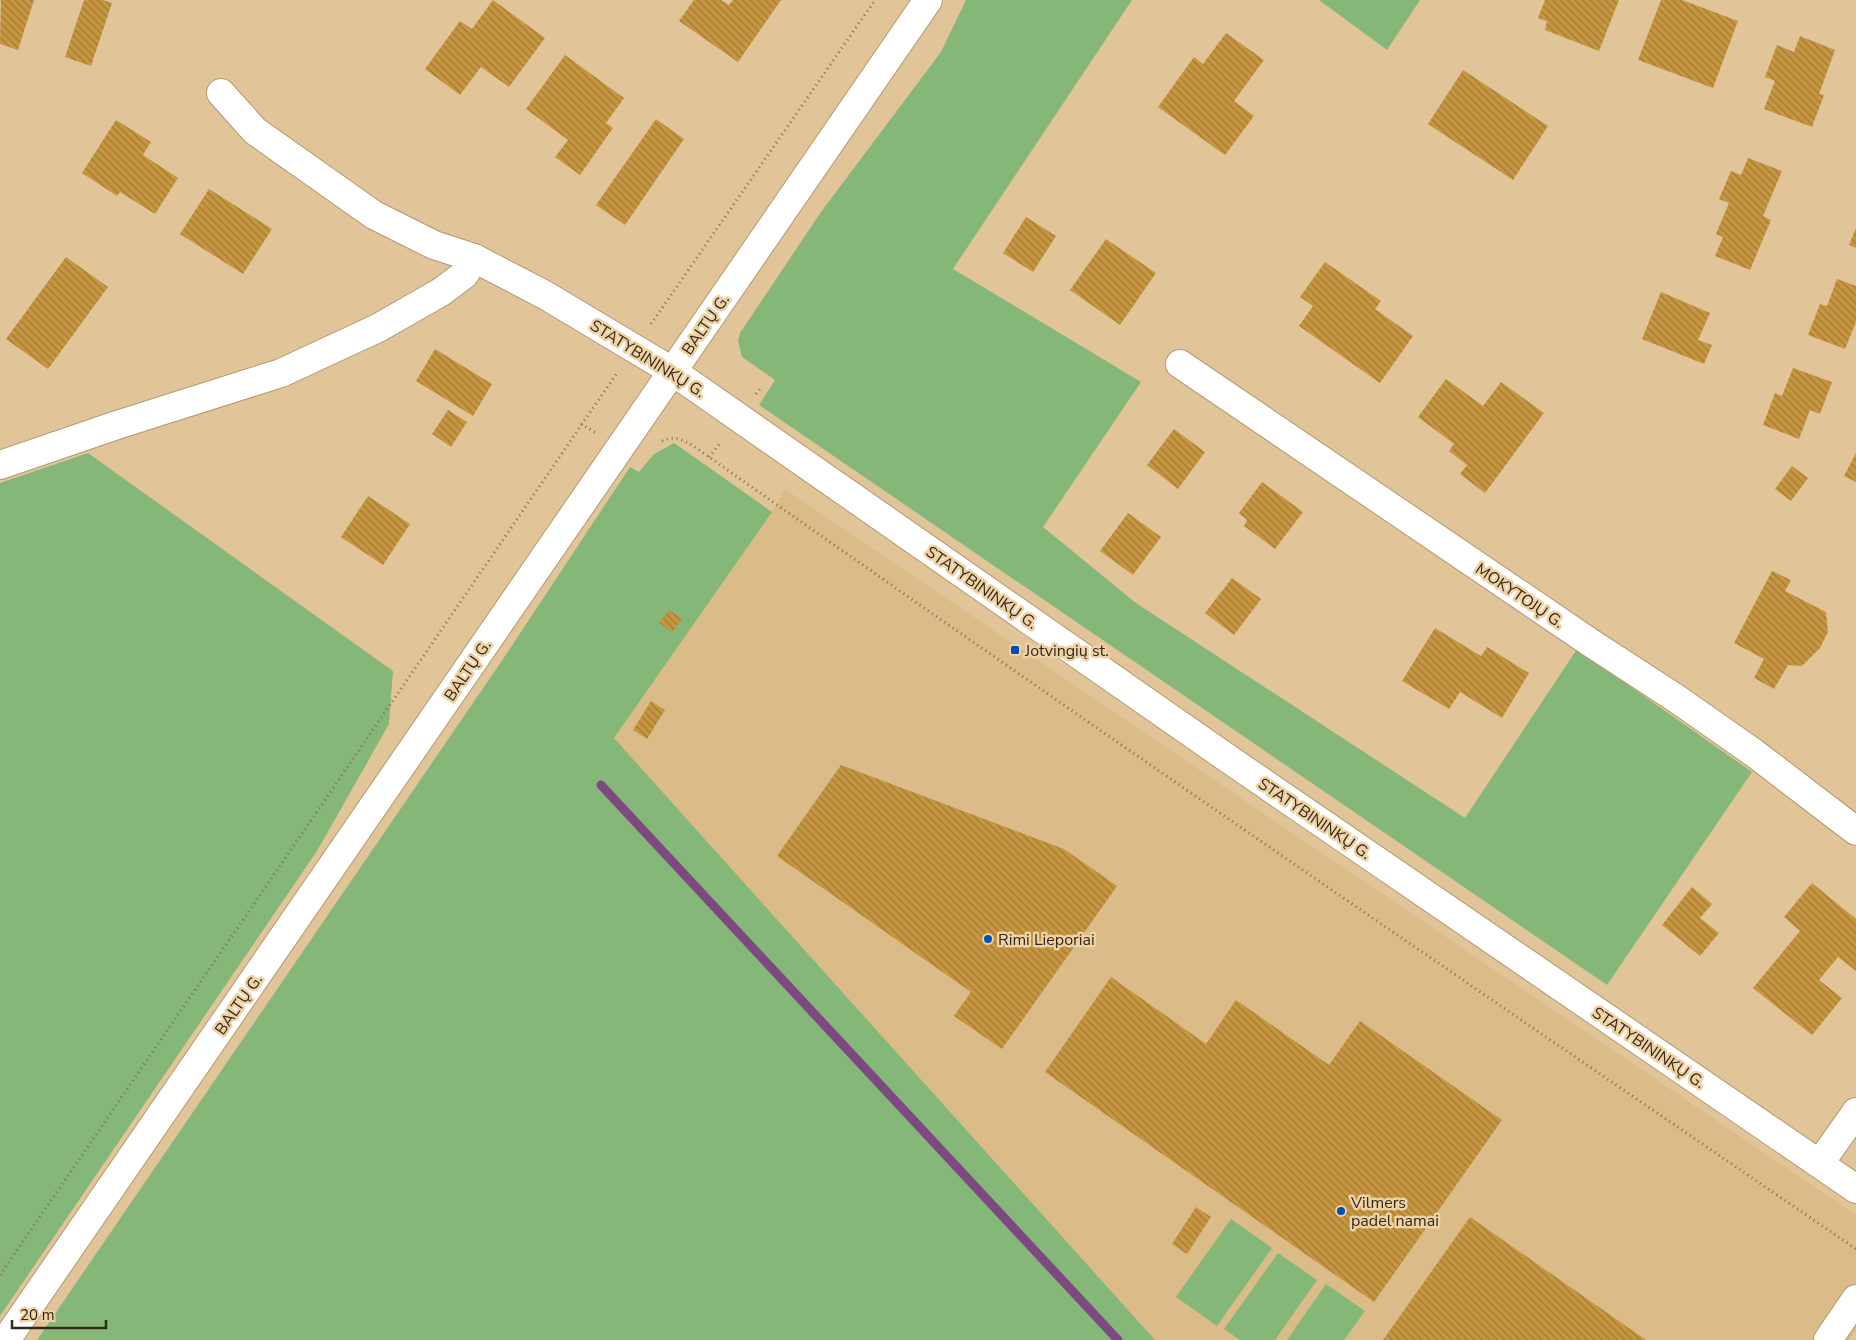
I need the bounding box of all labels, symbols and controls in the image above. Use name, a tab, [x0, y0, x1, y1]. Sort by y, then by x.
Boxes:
street label: BALTŲ G.	[677, 290, 735, 359]
street label: STATYBININKŲ G.	[586, 315, 709, 403]
street label: STATYBININKŲ G.	[921, 541, 1042, 635]
street label: MOKYTOJŲ G.	[1471, 558, 1568, 634]
street label: BALTŲ G.	[439, 636, 496, 706]
place label: Jotvingių st.	[1024, 640, 1109, 662]
marker: Jotvingių st.	[1009, 644, 1021, 656]
street label: STATYBININKŲ G.	[1254, 773, 1375, 865]
place label: Rimi Lieporiai	[998, 929, 1095, 951]
marker: Rimi Lieporiai	[982, 933, 994, 945]
street label: BALTŲ G.	[210, 970, 268, 1039]
street label: STATYBININKŲ G.	[1588, 1002, 1709, 1094]
place label: Vilmers padel namai	[1350, 1192, 1439, 1232]
marker: Vilmers padel namai	[1335, 1205, 1347, 1217]
scale bar	[12, 1298, 106, 1330]
text: 20 m	[20, 1305, 55, 1325]

